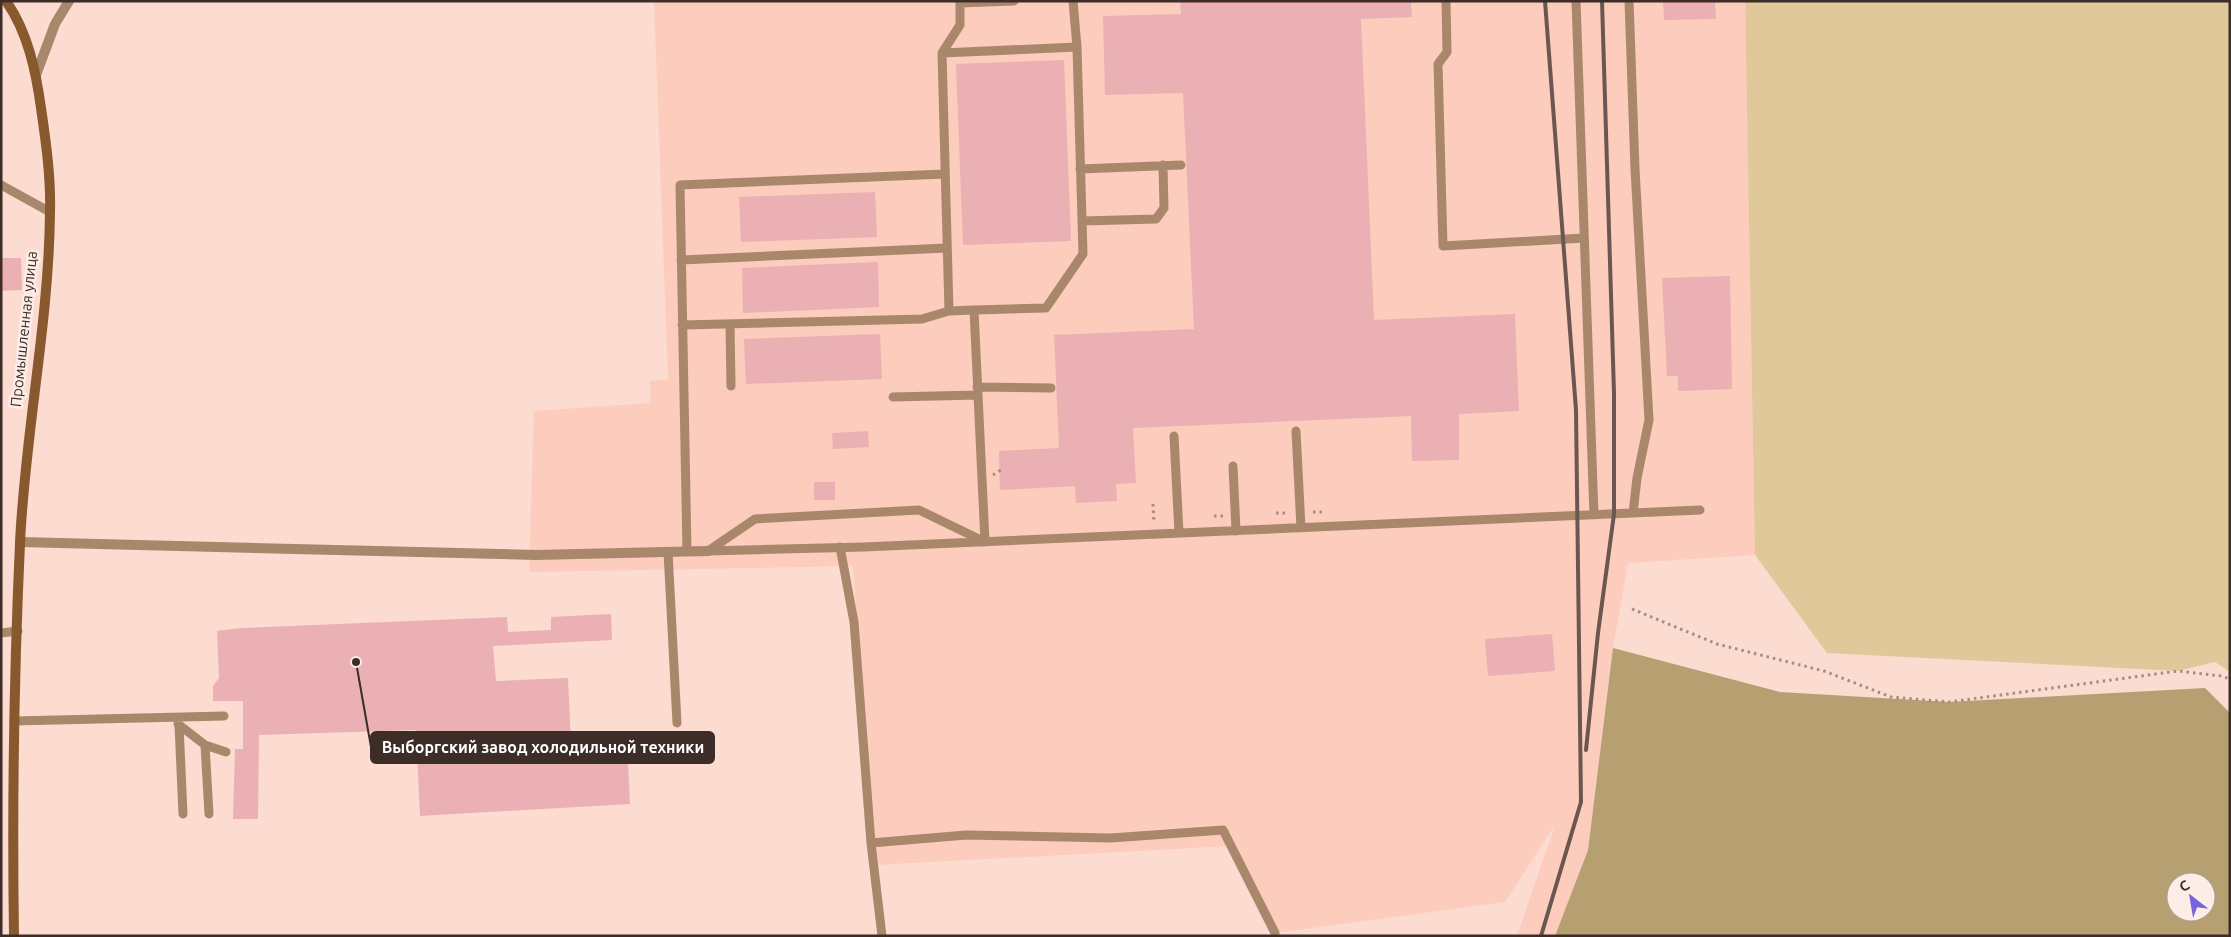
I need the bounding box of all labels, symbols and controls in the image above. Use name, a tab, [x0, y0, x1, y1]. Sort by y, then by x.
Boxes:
street label: Промышленная улица	[7, 250, 40, 408]
callout: Выборгский завод холодильной техники	[371, 732, 714, 763]
text: Выборгский завод холодильной техники	[382, 738, 704, 756]
north arrow	[2166, 872, 2216, 922]
text: С	[2176, 877, 2192, 895]

